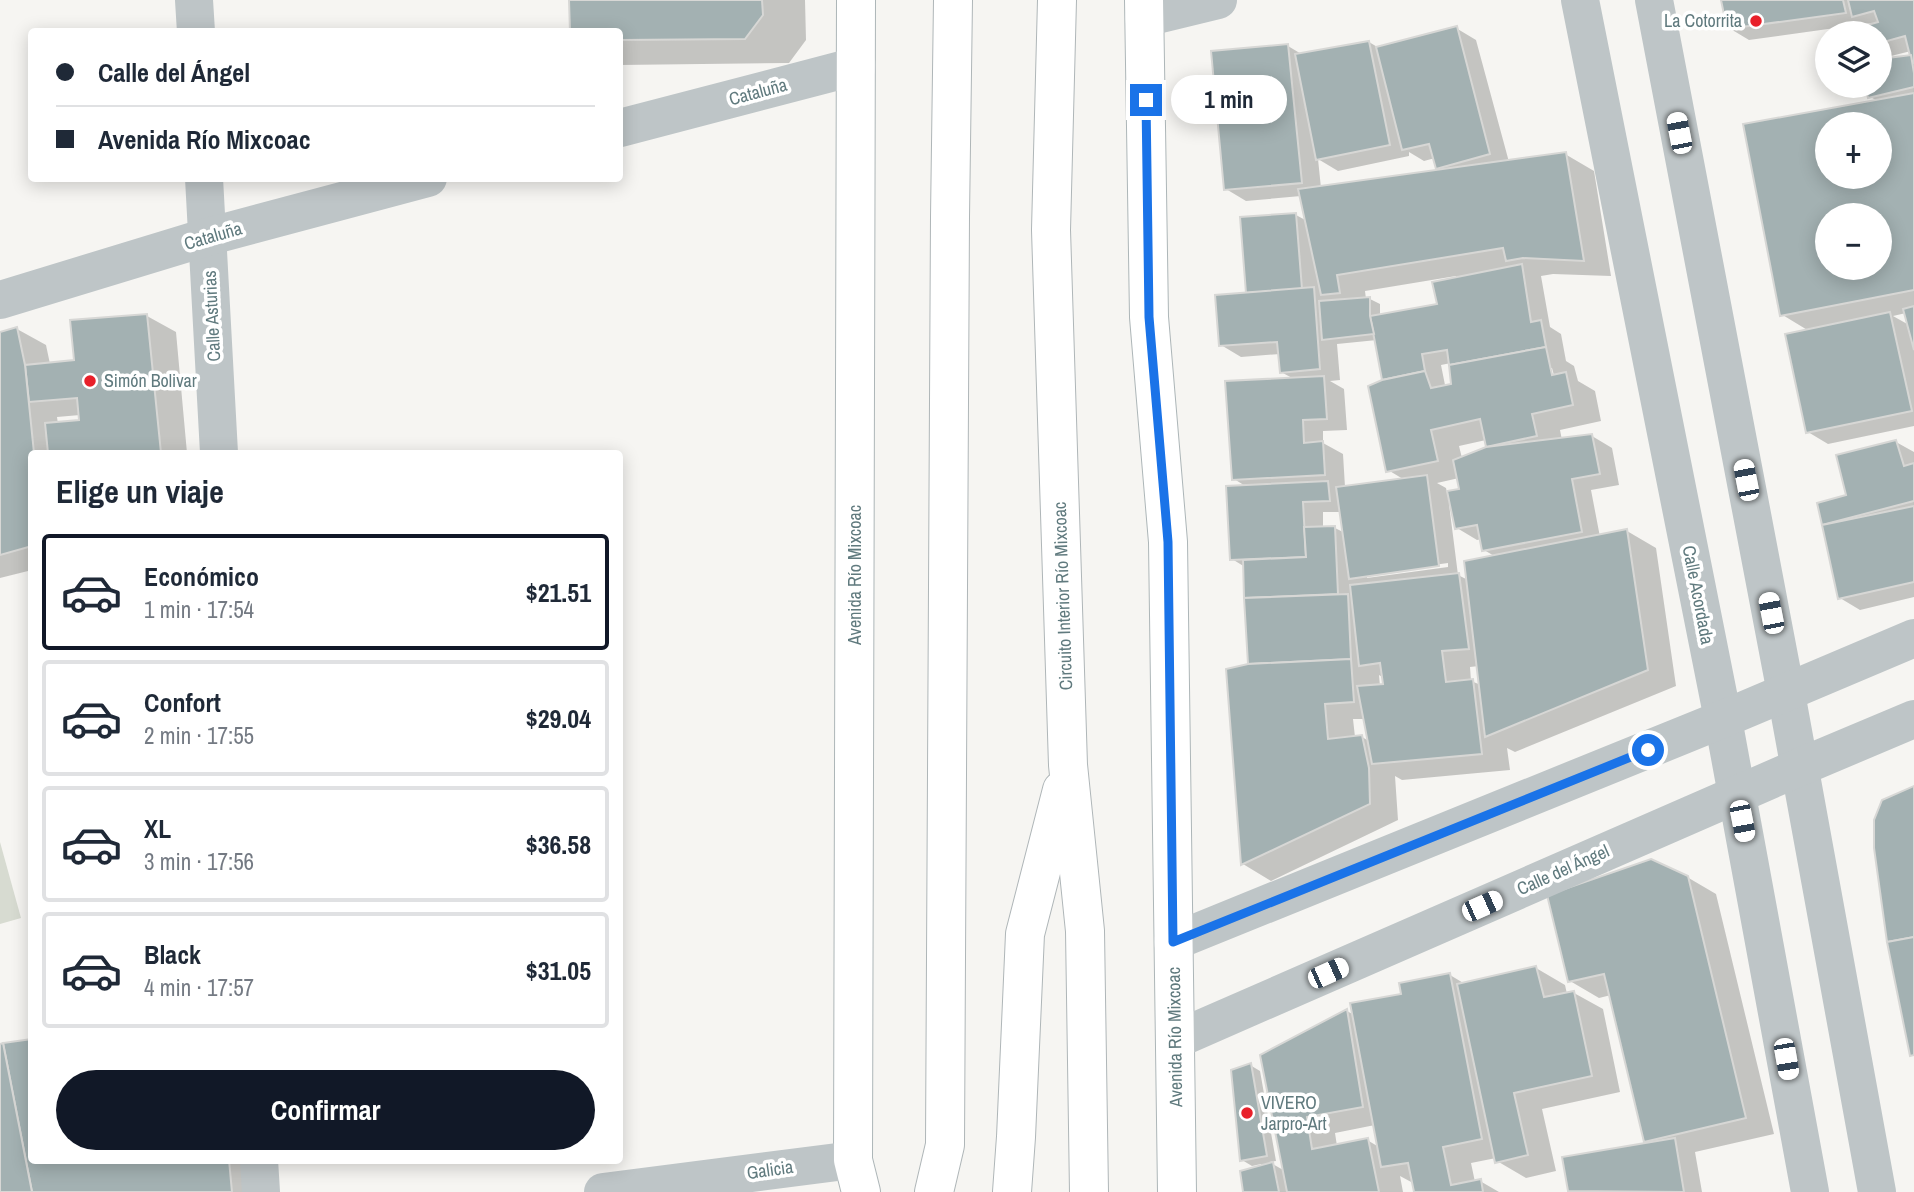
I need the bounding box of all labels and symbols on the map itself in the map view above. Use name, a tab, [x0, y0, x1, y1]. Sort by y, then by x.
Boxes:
place label: La Cotorrita	[1664, 8, 1742, 33]
marker: La Cotorrita	[1748, 13, 1764, 29]
street label: Cataluña	[726, 72, 790, 111]
callout: 1 min	[1170, 76, 1286, 124]
route end	[1130, 84, 1162, 116]
car	[1665, 110, 1694, 156]
street label: Cataluña	[181, 215, 245, 256]
street label: Calle Asturias	[197, 270, 226, 362]
place label: Simón Bolivar	[104, 368, 197, 393]
marker: Simón Bolivar	[82, 373, 98, 389]
car	[1732, 457, 1761, 503]
street label: Circuito Interior Río Mixcoac	[1047, 501, 1078, 691]
street label: Avenida Río Mixcoac	[842, 505, 867, 646]
street label: Calle Acordada	[1677, 543, 1720, 646]
car	[1757, 590, 1786, 636]
route start	[1632, 734, 1664, 766]
car	[1728, 798, 1757, 844]
street label: Calle del Ángel	[1513, 838, 1613, 901]
car	[1459, 888, 1506, 924]
car	[1305, 955, 1352, 991]
street label: Avenida Río Mixcoac	[1161, 967, 1188, 1108]
car	[1773, 1036, 1800, 1082]
place label: VIVERO Jarpro-Art	[1261, 1090, 1327, 1136]
marker: VIVERO Jarpro-Art	[1239, 1105, 1255, 1121]
street label: Galicia	[745, 1154, 795, 1185]

